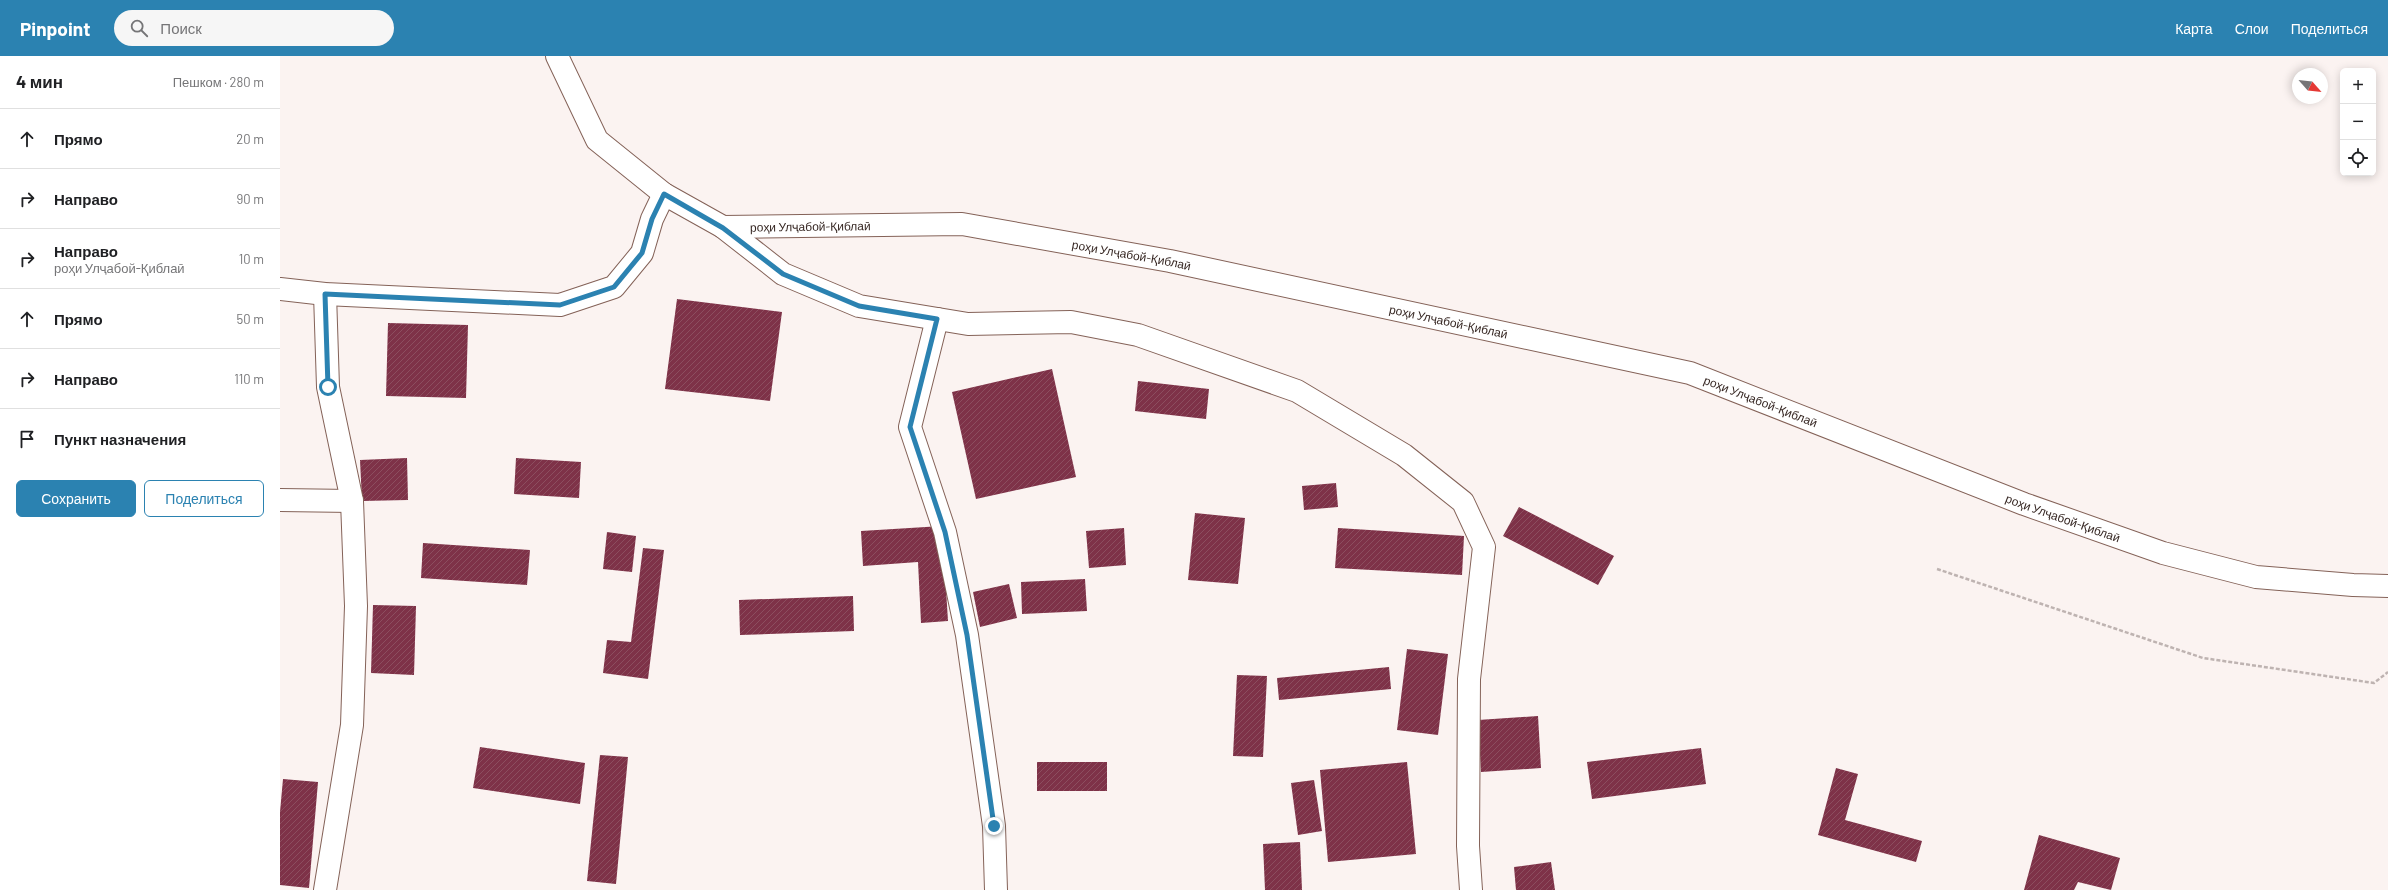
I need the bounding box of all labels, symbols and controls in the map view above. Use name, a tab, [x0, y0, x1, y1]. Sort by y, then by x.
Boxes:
search box	[114, 10, 394, 46]
text: Pinpoint	[20, 17, 90, 40]
icon: search	[128, 17, 150, 39]
text: Поиск	[160, 19, 202, 37]
text: Карта	[2175, 20, 2213, 37]
text: Слои	[2235, 20, 2269, 37]
text: Поделиться	[2291, 20, 2368, 37]
north arrow	[2292, 68, 2328, 104]
map controls	[2340, 68, 2376, 176]
button: +	[2340, 68, 2376, 104]
text: 4 мин	[16, 71, 63, 91]
text: Пешком · 280 m	[173, 74, 264, 90]
button: −	[2340, 104, 2376, 140]
icon: ahead	[16, 128, 38, 150]
text: Прямо	[54, 130, 103, 148]
text: 20 m	[236, 131, 264, 147]
button: locate	[2340, 140, 2376, 176]
icon: right	[16, 188, 38, 210]
text: Направо	[54, 190, 118, 208]
text: 90 m	[237, 191, 264, 207]
street label: роҳи Улҷабой-Қиблаӣ	[750, 218, 871, 235]
street label: роҳи Улҷабой-Қиблаӣ	[1071, 237, 1192, 272]
text: Направо	[54, 242, 118, 260]
icon: right	[16, 248, 38, 270]
text: 10 m	[239, 251, 264, 267]
text: роҳи Улҷабой-Қиблаӣ	[54, 260, 185, 276]
street label: роҳи Улҷабой-Қиблаӣ	[1388, 301, 1509, 341]
icon: ahead	[16, 308, 38, 330]
text: Прямо	[54, 310, 103, 328]
text: 50 m	[237, 311, 264, 327]
icon: right	[16, 368, 38, 390]
text: Направо	[54, 370, 118, 388]
text: 110 m	[234, 371, 264, 387]
street label: роҳи Улҷабой-Қиблаӣ	[1702, 372, 1820, 429]
route start	[319, 378, 337, 396]
icon: arrive	[16, 428, 38, 450]
text: Пункт назначения	[54, 430, 186, 448]
button: Сохранить	[16, 480, 136, 517]
button: Поделиться	[144, 480, 264, 517]
street label: роҳи Улҷабой-Қиблаӣ	[2003, 491, 2122, 544]
route end	[985, 817, 1003, 835]

